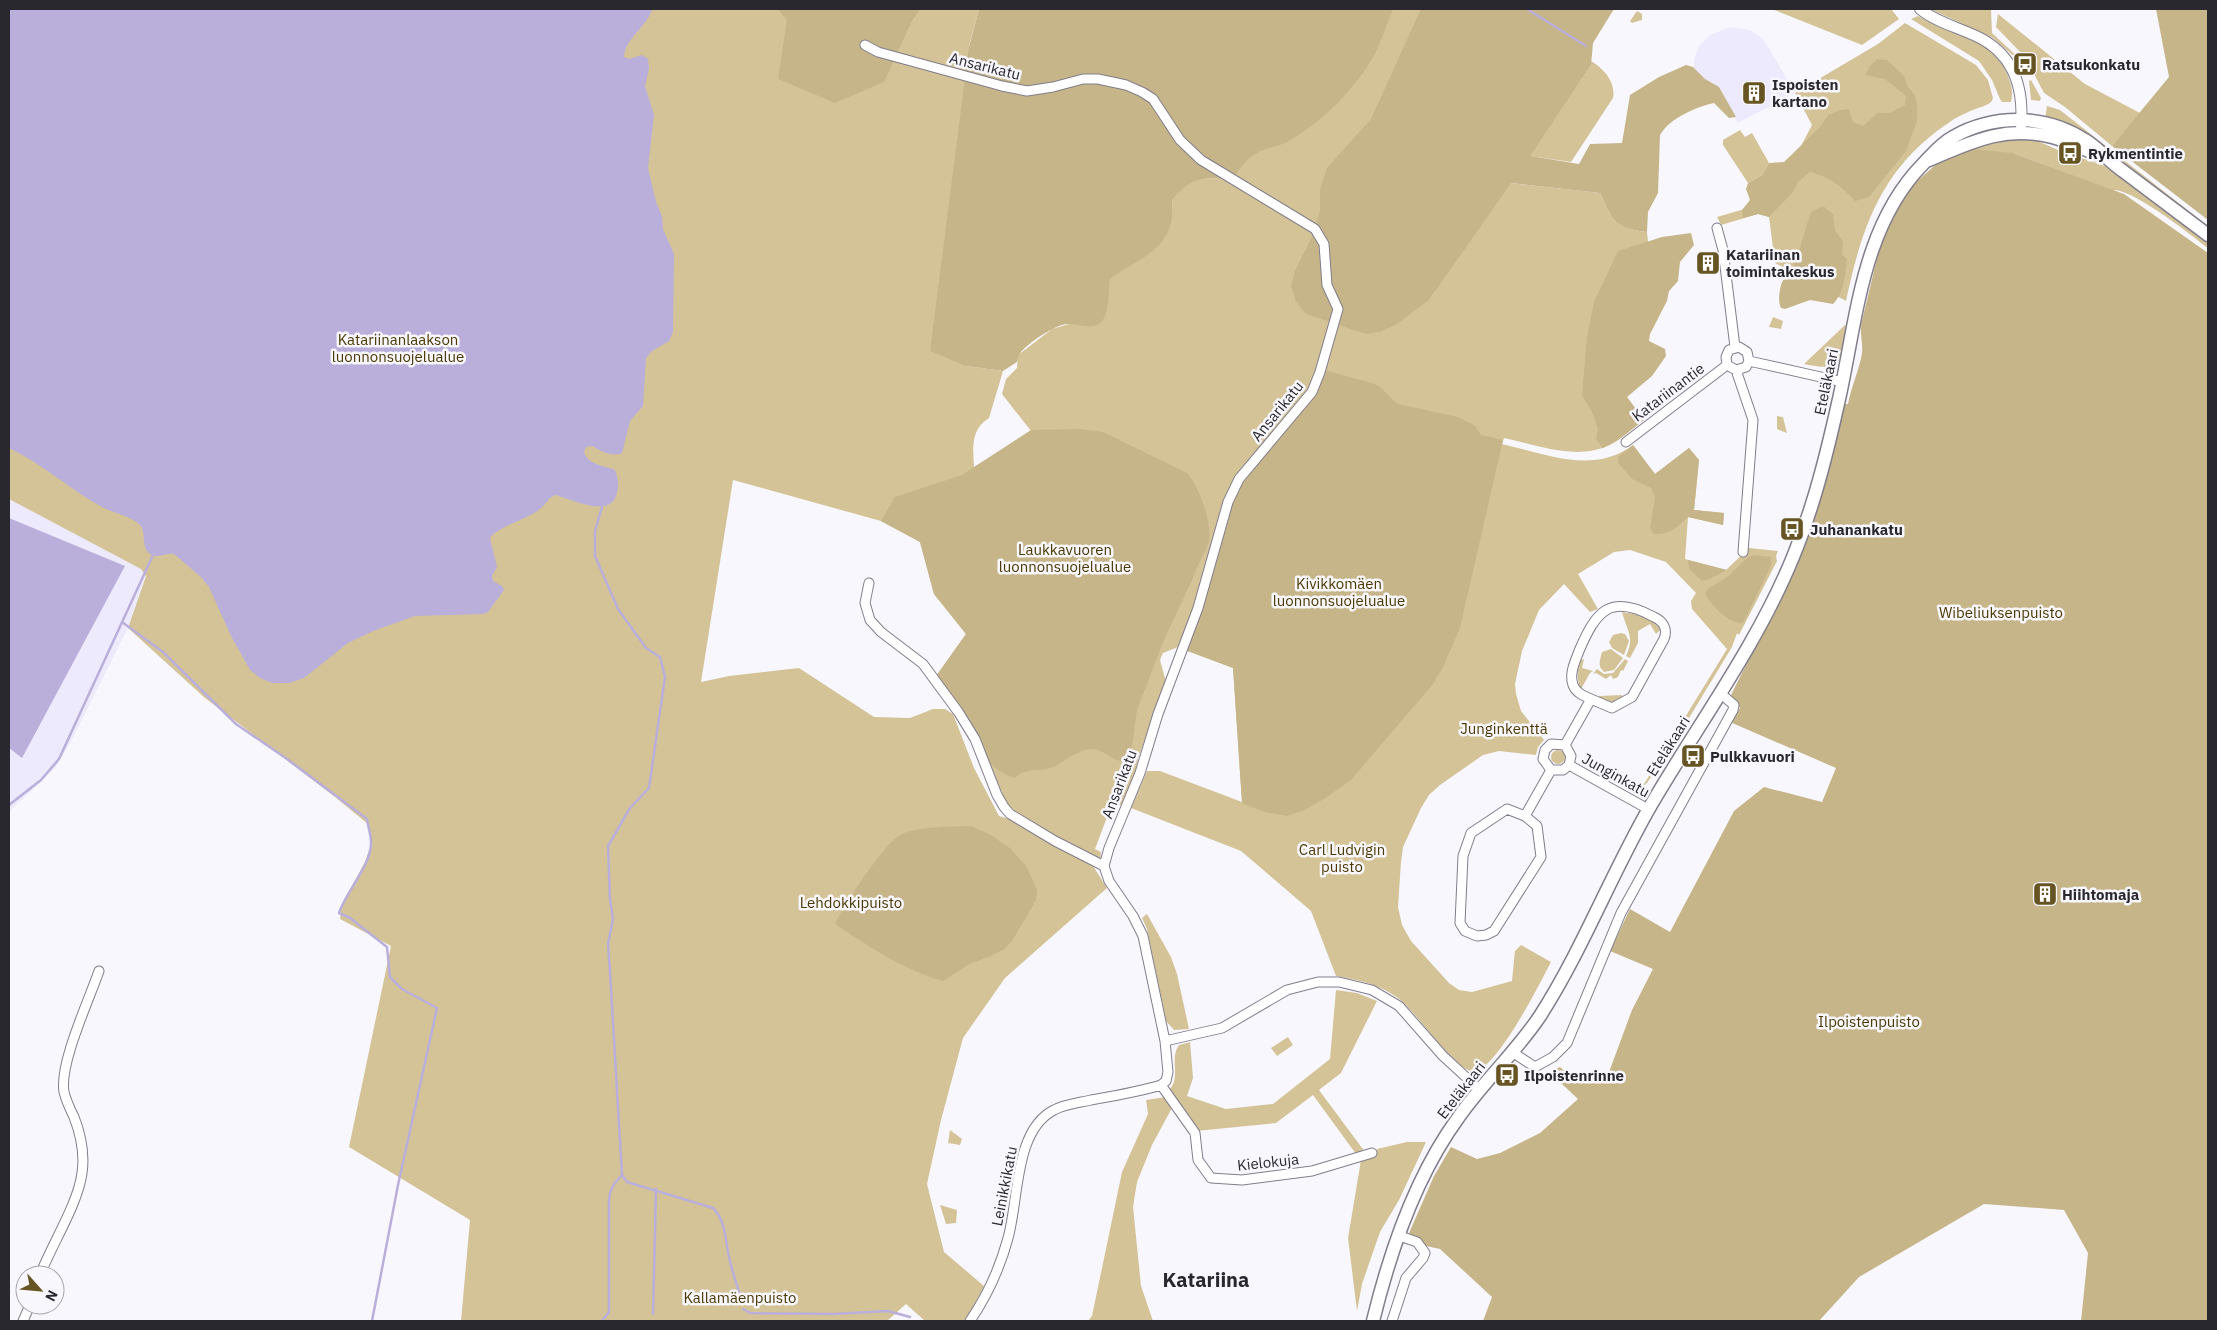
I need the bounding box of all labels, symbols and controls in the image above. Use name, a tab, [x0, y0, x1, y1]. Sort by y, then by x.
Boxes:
street label: Ansarikatu	[948, 48, 1022, 84]
bus stop icon: Ratsukonkatu	[2012, 51, 2038, 77]
place label: Ratsukonkatu	[2042, 55, 2140, 74]
place label: Ispoisten kartano	[1772, 75, 1838, 111]
building icon: Ispoisten kartano	[1741, 80, 1767, 106]
bus stop icon: Rykmentintie	[2057, 140, 2083, 166]
place label: Rykmentintie	[2088, 144, 2183, 163]
place label: Katariinan toimintakeskus	[1726, 245, 1835, 281]
building icon: Katariinan toimintakeskus	[1695, 250, 1721, 276]
park label: Katariinanlaakson luonnonsuojelualue	[332, 330, 464, 366]
street label: Eteläkaari	[1810, 347, 1842, 417]
street label: Katariinantie	[1628, 359, 1708, 425]
street label: Ansarikatu	[1247, 377, 1307, 445]
bus stop icon: Juhanankatu	[1779, 516, 1805, 542]
place label: Juhanankatu	[1810, 520, 1903, 539]
park label: Laukkavuoren luonnonsuojelualue	[999, 540, 1131, 576]
park label: Kivikkomäen luonnonsuojelualue	[1273, 574, 1405, 610]
park label: Wibeliuksenpuisto	[1939, 603, 2063, 622]
street label: Eteläkaari	[1642, 712, 1694, 780]
park label: Junginkenttä	[1460, 719, 1548, 738]
bus stop icon: Pulkkavuori	[1680, 743, 1706, 769]
street label: Ansarikatu	[1097, 747, 1141, 821]
place label: Pulkkavuori	[1710, 747, 1795, 766]
street label: Junginkatu	[1579, 749, 1653, 801]
park label: Carl Ludvigin puisto	[1299, 840, 1385, 876]
building icon: Hiihtomaja	[2032, 881, 2058, 907]
place label: Hiihtomaja	[2062, 885, 2140, 904]
park label: Lehdokkipuisto	[800, 893, 902, 912]
park label: Ilpoistenpuisto	[1818, 1012, 1920, 1031]
street label: Eteläkaari	[1433, 1058, 1489, 1122]
bus stop icon: Ilpoistenrinne	[1494, 1062, 1520, 1088]
place label: Ilpoistenrinne	[1524, 1066, 1624, 1085]
street label: Leinikkikatu	[987, 1145, 1021, 1227]
street label: Kielokuja	[1236, 1149, 1300, 1175]
north arrow	[15, 1265, 65, 1315]
district label: Katariina	[1163, 1266, 1249, 1293]
text: N	[41, 1287, 62, 1305]
park label: Kallamäenpuisto	[683, 1288, 797, 1307]

